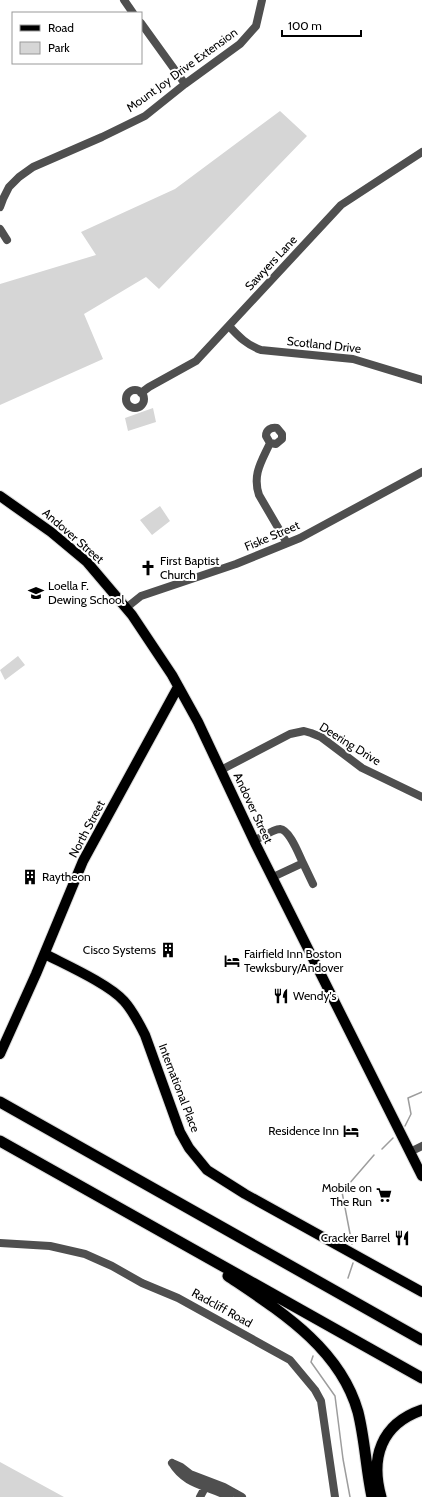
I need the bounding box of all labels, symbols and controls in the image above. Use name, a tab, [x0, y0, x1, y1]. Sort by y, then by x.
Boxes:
legend	[12, 12, 142, 64]
scale bar	[282, 12, 361, 38]
text: 100 m	[288, 18, 322, 33]
text: Road	[48, 20, 74, 35]
street label: Mount Joy Drive Extension	[123, 24, 240, 115]
text: Park	[48, 40, 70, 55]
street label: Sawyers Lane	[241, 232, 300, 293]
street label: Scotland Drive	[286, 333, 362, 356]
street label: Andover Street	[40, 505, 107, 566]
street label: Fiske Street	[242, 517, 302, 554]
place label: First Baptist Church	[160, 553, 219, 582]
church icon: First Baptist Church	[139, 559, 157, 577]
place label: Loella F. Dewing School	[48, 578, 125, 607]
school or university icon: Loella F. Dewing School	[27, 584, 45, 602]
street label: Deering Drive	[317, 719, 384, 768]
street label: Andover Street	[230, 770, 276, 846]
street label: North Street	[65, 798, 108, 860]
building icon: Raytheon	[21, 868, 39, 886]
place label: Raytheon	[42, 869, 91, 884]
building icon: Cisco Systems	[159, 941, 177, 959]
place label: Cisco Systems	[83, 942, 156, 957]
place label: Fairfield Inn Boston Tewksbury/Andover	[244, 946, 343, 975]
hotel icon: Fairfield Inn Boston Tewksbury/Andover	[223, 952, 241, 970]
restaurant icon: Wendy's	[272, 987, 290, 1005]
place label: Wendy's	[293, 988, 336, 1003]
street label: International Place	[156, 1041, 203, 1134]
hotel icon: Residence Inn	[342, 1122, 360, 1140]
place label: Residence Inn	[268, 1123, 339, 1138]
place label: Mobile on The Run	[322, 1180, 372, 1209]
supermarket icon: Mobile on The Run	[375, 1186, 393, 1204]
restaurant icon: Cracker Barrel	[393, 1229, 411, 1247]
place label: Cracker Barrel	[321, 1230, 390, 1245]
street label: Radcliff Road	[189, 1285, 255, 1330]

